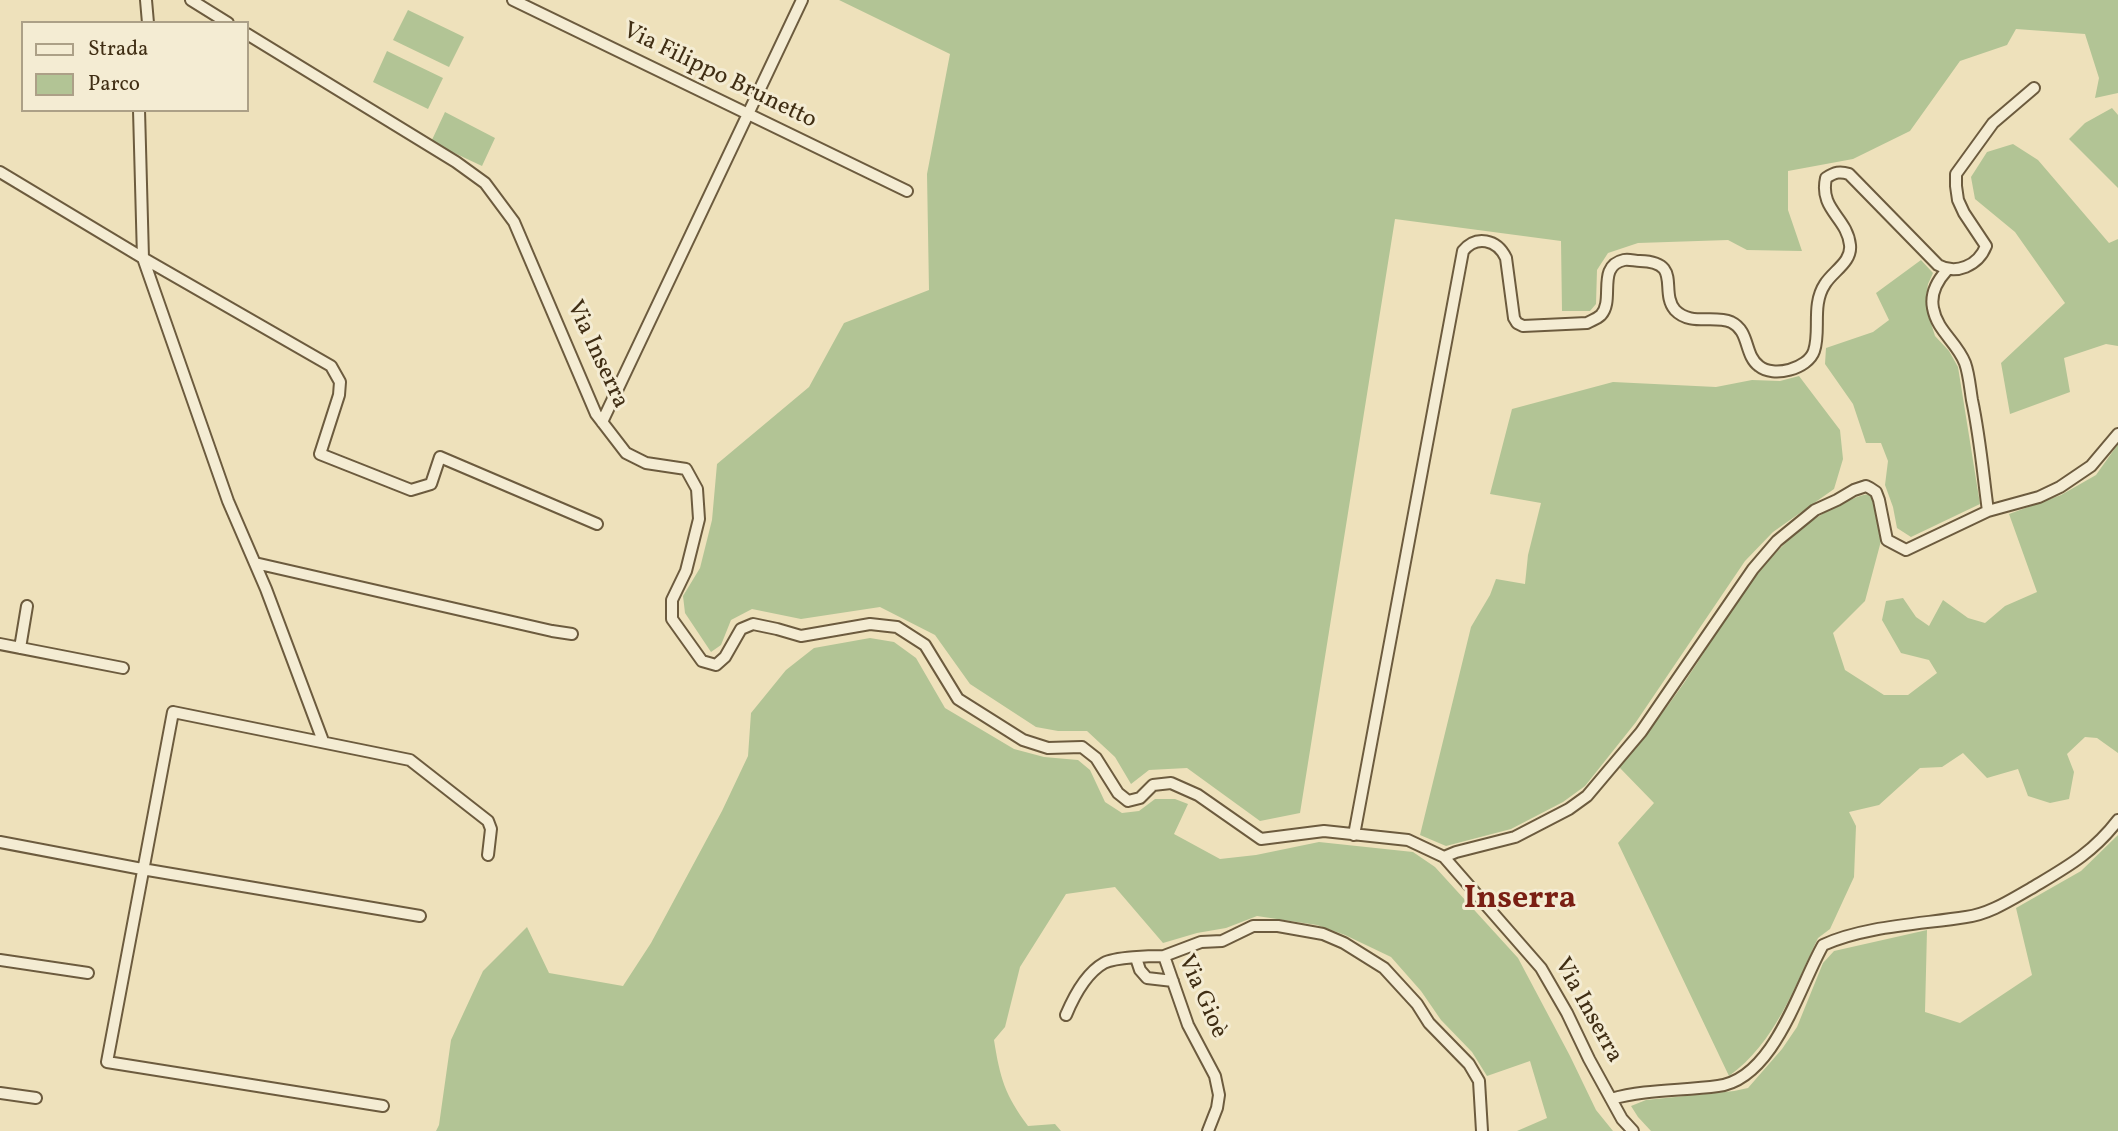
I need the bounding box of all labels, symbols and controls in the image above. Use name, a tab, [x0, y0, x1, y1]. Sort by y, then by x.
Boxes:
street label: Via Filippo Brunetto	[617, 18, 821, 136]
legend	[21, 21, 248, 112]
text: Strada	[88, 35, 149, 64]
text: Parco	[88, 70, 140, 99]
street label: Via Inserra	[558, 296, 634, 414]
district label: Inserra	[1464, 882, 1576, 920]
street label: Via Gioè	[1170, 951, 1232, 1043]
street label: Via Inserra	[1546, 953, 1628, 1069]

